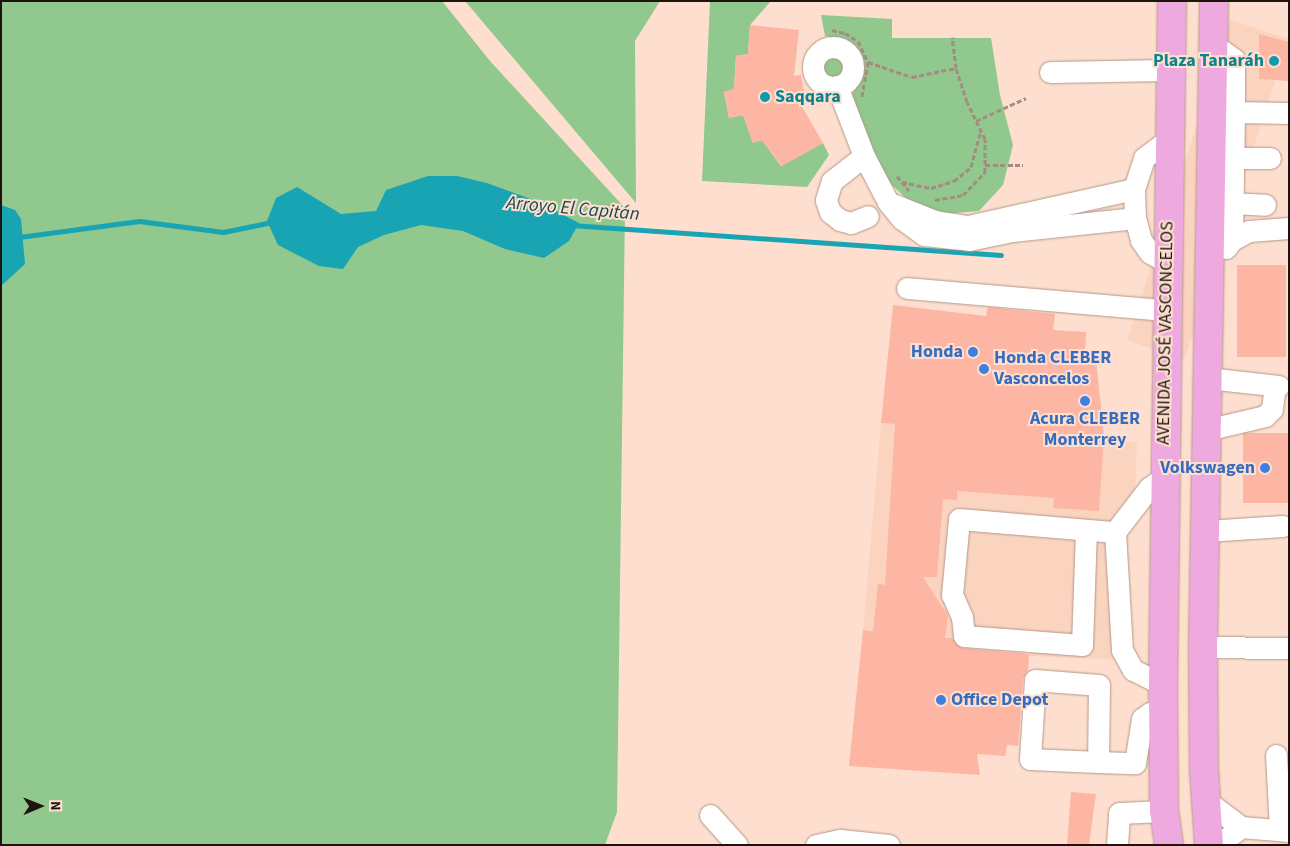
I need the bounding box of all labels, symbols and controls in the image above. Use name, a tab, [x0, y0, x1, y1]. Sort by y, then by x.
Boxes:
place label: Plaza Tanaráh	[1153, 50, 1264, 72]
marker: Plaza Tanaráh	[1268, 55, 1280, 67]
place label: Saqqara	[775, 86, 841, 108]
marker: Saqqara	[759, 91, 771, 103]
water label: Arroyo El Capitán	[505, 192, 641, 226]
street label: AVENIDA JOSÉ VASCONCELOS	[1153, 221, 1179, 445]
place label: Honda	[911, 341, 963, 363]
marker: Honda	[967, 346, 979, 358]
place label: Honda CLEBER Vasconcelos	[994, 348, 1111, 390]
marker: Honda CLEBER Vasconcelos	[978, 363, 990, 375]
marker: Acura CLEBER Monterrey	[1079, 395, 1091, 407]
place label: Acura CLEBER Monterrey	[1030, 409, 1140, 452]
place label: Volkswagen	[1160, 457, 1255, 479]
marker: Volkswagen	[1259, 462, 1271, 474]
place label: Office Depot	[951, 689, 1048, 711]
marker: Office Depot	[935, 694, 947, 706]
north arrow	[15, 781, 65, 831]
text: N	[45, 801, 65, 811]

